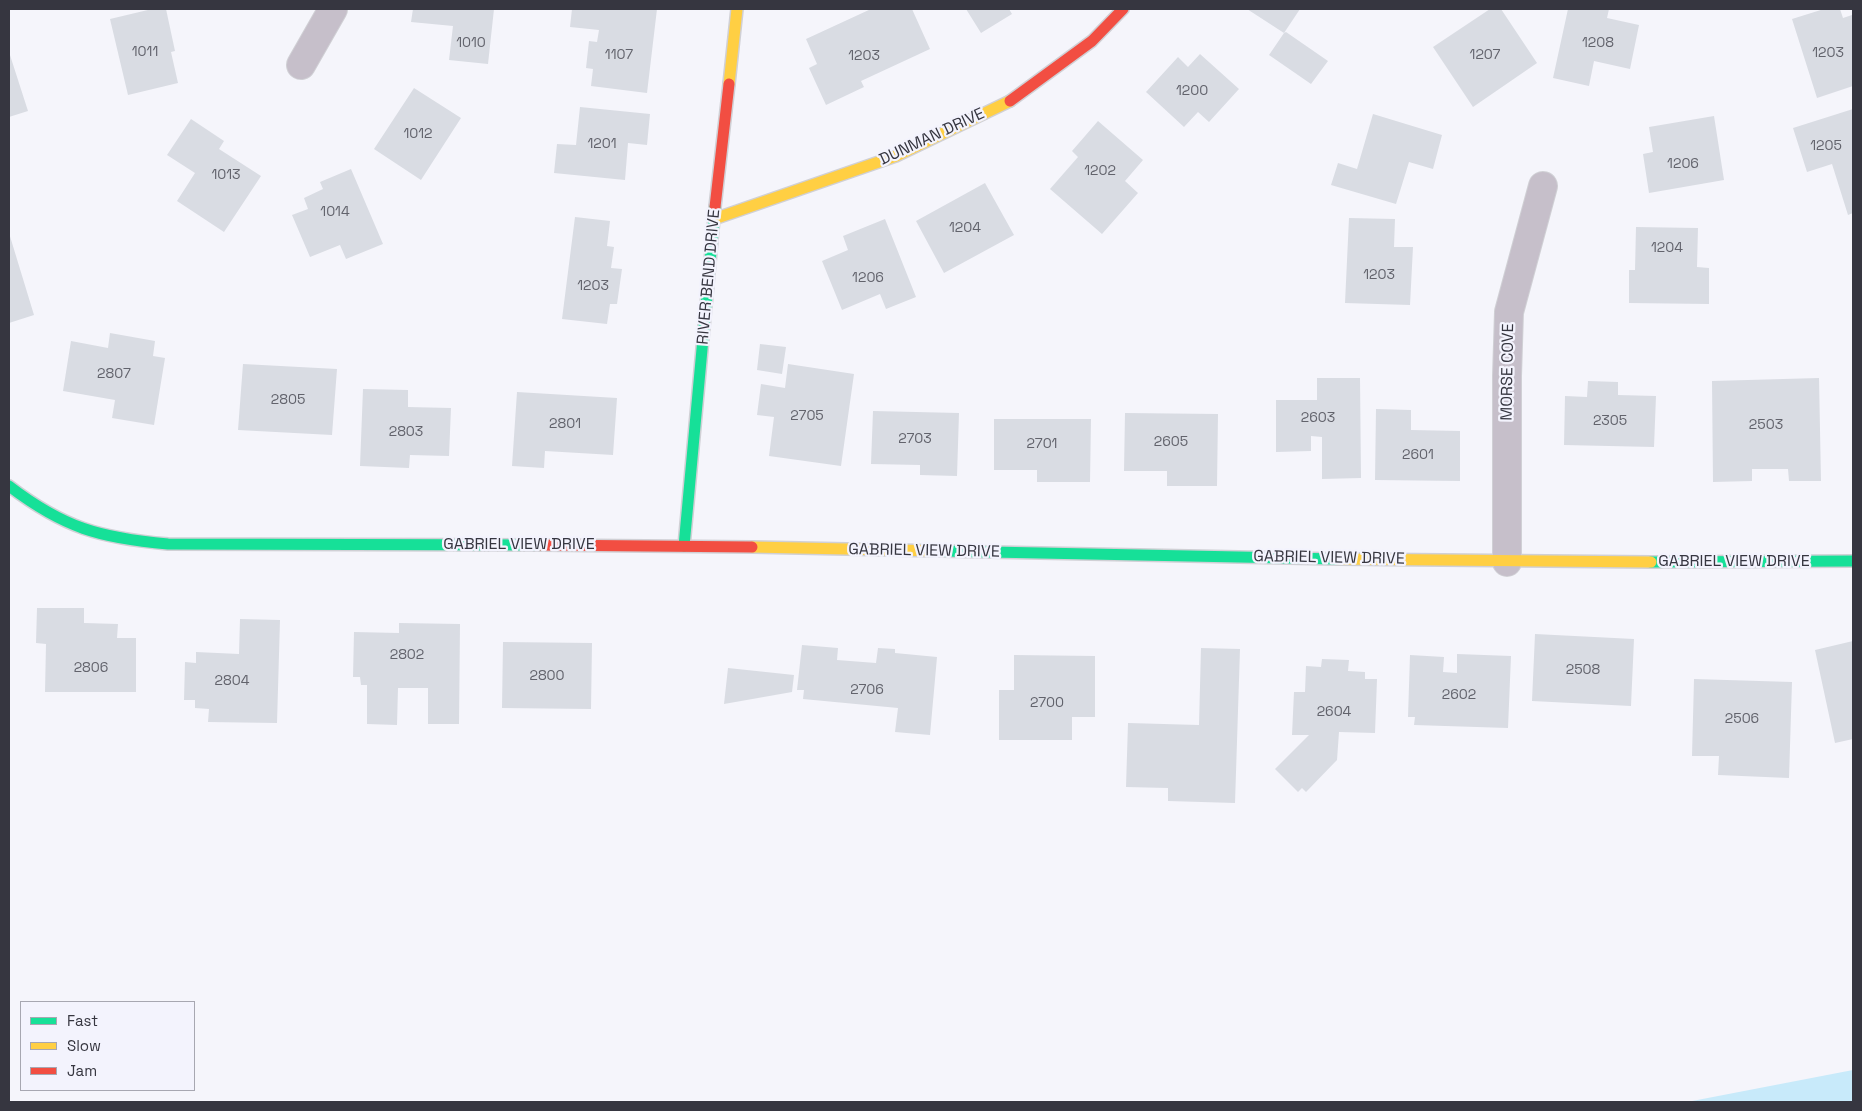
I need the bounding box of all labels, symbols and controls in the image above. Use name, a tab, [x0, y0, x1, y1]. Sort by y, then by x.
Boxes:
house number: 1010	[456, 35, 486, 51]
house number: 1208	[1582, 35, 1614, 51]
house number: 1011	[132, 44, 158, 60]
house number: 1203	[1812, 45, 1844, 61]
house number: 1107	[605, 47, 633, 63]
house number: 1207	[1470, 47, 1500, 63]
house number: 1203	[848, 48, 880, 64]
house number: 1200	[1176, 83, 1208, 99]
street label: DUNMAN DRIVE	[876, 104, 988, 170]
house number: 1012	[403, 126, 433, 142]
house number: 1201	[587, 136, 617, 152]
house number: 1205	[1810, 138, 1842, 154]
house number: 1206	[1667, 156, 1699, 172]
house number: 1202	[1084, 163, 1116, 179]
house number: 1013	[211, 167, 241, 183]
house number: 1014	[320, 204, 350, 220]
street label: RIVER BEND DRIVE	[694, 209, 724, 345]
house number: 1204	[949, 220, 981, 236]
house number: 1204	[1651, 240, 1683, 256]
house number: 1203	[1363, 267, 1395, 283]
house number: 1206	[852, 270, 884, 286]
house number: 1203	[577, 278, 609, 294]
street label: MORSE COVE	[1498, 323, 1518, 421]
house number: 2807	[97, 366, 131, 382]
house number: 2805	[271, 392, 305, 408]
house number: 2705	[790, 408, 824, 424]
house number: 2603	[1301, 410, 1335, 426]
house number: 2305	[1593, 413, 1627, 429]
house number: 2801	[549, 416, 581, 432]
house number: 2503	[1749, 417, 1783, 433]
house number: 2803	[389, 424, 423, 440]
house number: 2703	[898, 431, 932, 447]
house number: 2605	[1154, 434, 1188, 450]
house number: 2701	[1027, 436, 1057, 452]
house number: 2601	[1402, 447, 1434, 463]
street label: GABRIEL VIEW DRIVE	[443, 535, 595, 555]
street label: GABRIEL VIEW DRIVE	[848, 540, 1000, 562]
street label: GABRIEL VIEW DRIVE	[1253, 547, 1405, 569]
street label: GABRIEL VIEW DRIVE	[1658, 552, 1810, 572]
house number: 2802	[390, 647, 424, 663]
house number: 2806	[74, 660, 108, 676]
house number: 2508	[1566, 662, 1600, 678]
house number: 2800	[529, 668, 565, 684]
house number: 2804	[215, 673, 249, 689]
house number: 2706	[850, 682, 884, 698]
house number: 2602	[1442, 687, 1476, 703]
house number: 2700	[1030, 695, 1064, 711]
house number: 2604	[1317, 704, 1351, 720]
house number: 2506	[1725, 711, 1759, 727]
legend	[20, 1001, 195, 1091]
text: Fast	[67, 1011, 98, 1030]
text: Slow	[67, 1036, 101, 1055]
text: Jam	[67, 1061, 97, 1080]

